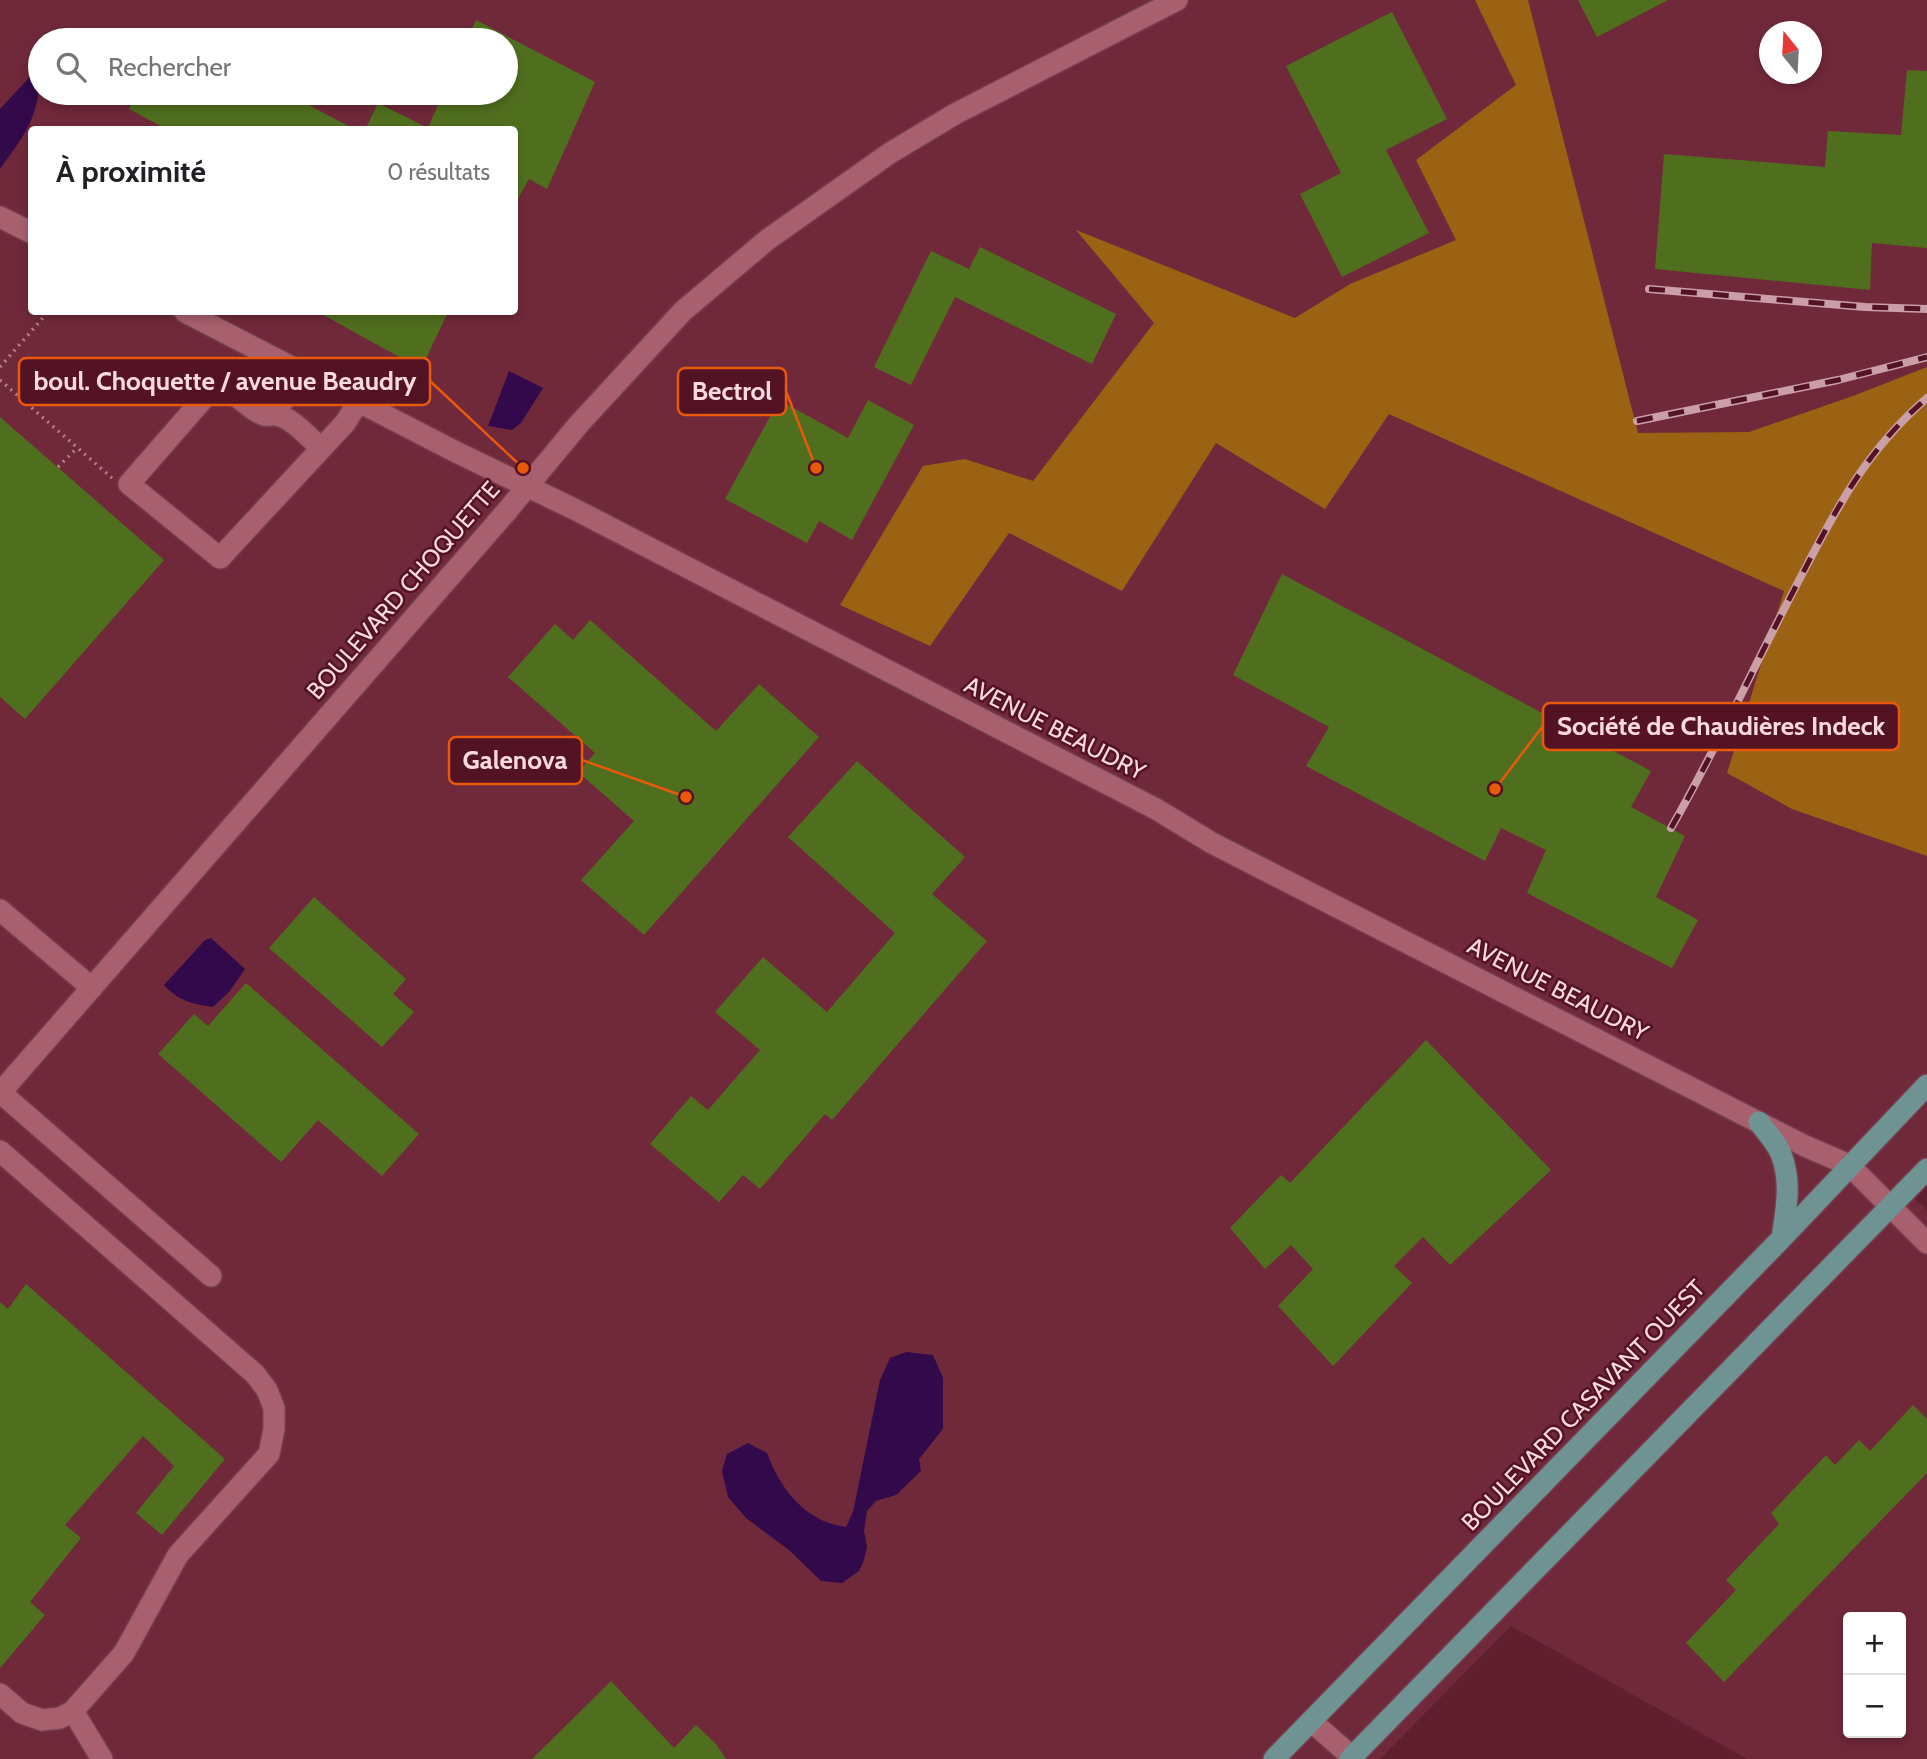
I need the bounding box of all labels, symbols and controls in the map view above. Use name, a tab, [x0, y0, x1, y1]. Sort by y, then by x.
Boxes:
north arrow	[1759, 21, 1822, 84]
search box	[28, 28, 518, 105]
icon: search	[52, 48, 90, 86]
text: Rechercher	[108, 51, 231, 83]
text: À proximité	[56, 153, 206, 190]
text: 0 résultats	[387, 158, 490, 186]
callout: boul. Choquette / avenue Beaudry	[19, 358, 430, 405]
text: boul. Choquette / avenue Beaudry	[33, 365, 417, 397]
callout: Bectrol	[678, 368, 786, 415]
text: Bectrol	[692, 375, 772, 407]
street label: BOULEVARD CHOQUETTE	[300, 475, 506, 705]
street label: AVENUE BEAUDRY	[960, 670, 1151, 786]
callout: Société de Chaudières Indeck	[1543, 703, 1899, 750]
text: Société de Chaudières Indeck	[1557, 710, 1885, 742]
callout: Galenova	[449, 737, 582, 784]
text: Galenova	[463, 744, 568, 776]
street label: AVENUE BEAUDRY	[1463, 931, 1654, 1047]
street label: BOULEVARD CASAVANT OUEST	[1455, 1273, 1711, 1536]
map controls	[1843, 1612, 1906, 1738]
button: +	[1843, 1612, 1906, 1675]
button: −	[1843, 1675, 1906, 1738]

